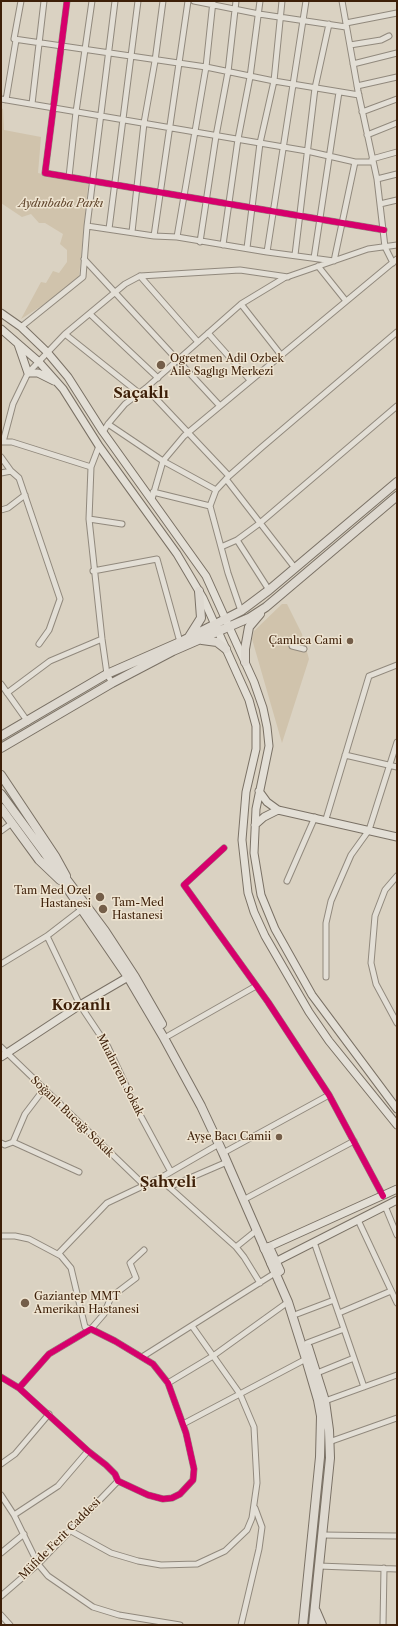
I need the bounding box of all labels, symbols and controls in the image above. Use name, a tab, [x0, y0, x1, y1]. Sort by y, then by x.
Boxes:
park label: Aydınbaba Parkı	[19, 197, 103, 211]
place label: Ogretmen Adil Ozbek Aile Saglıgı Merkezi	[170, 352, 284, 378]
marker: Ogretmen Adil Ozbek Aile Saglıgı Merkezi	[155, 359, 167, 371]
district label: Saçaklı	[113, 385, 169, 403]
place label: Çamlıca Cami	[268, 634, 342, 648]
marker: Çamlıca Cami	[345, 636, 355, 646]
place label: Tam Med Ozel Hastanesi	[14, 884, 91, 910]
marker: Tam Med Ozel Hastanesi	[94, 891, 106, 903]
place label: Tam-Med Hastanesi	[112, 896, 164, 922]
marker: Tam-Med Hastanesi	[97, 903, 109, 915]
district label: Kozanlı	[51, 997, 111, 1015]
street label: Muahrrem Sokak	[94, 1032, 146, 1118]
street label: Soğanlı Bucağı Sokak	[28, 1074, 116, 1160]
place label: Ayşe Bacı Camii	[187, 1130, 271, 1144]
marker: Ayşe Bacı Camii	[274, 1132, 284, 1142]
district label: Şahveli	[140, 1174, 196, 1192]
place label: Gaziantep MMT Amerikan Hastanesi	[34, 1290, 139, 1316]
marker: Gaziantep MMT Amerikan Hastanesi	[19, 1297, 31, 1309]
street label: Müfide Ferit Caddesi	[16, 1495, 104, 1583]

